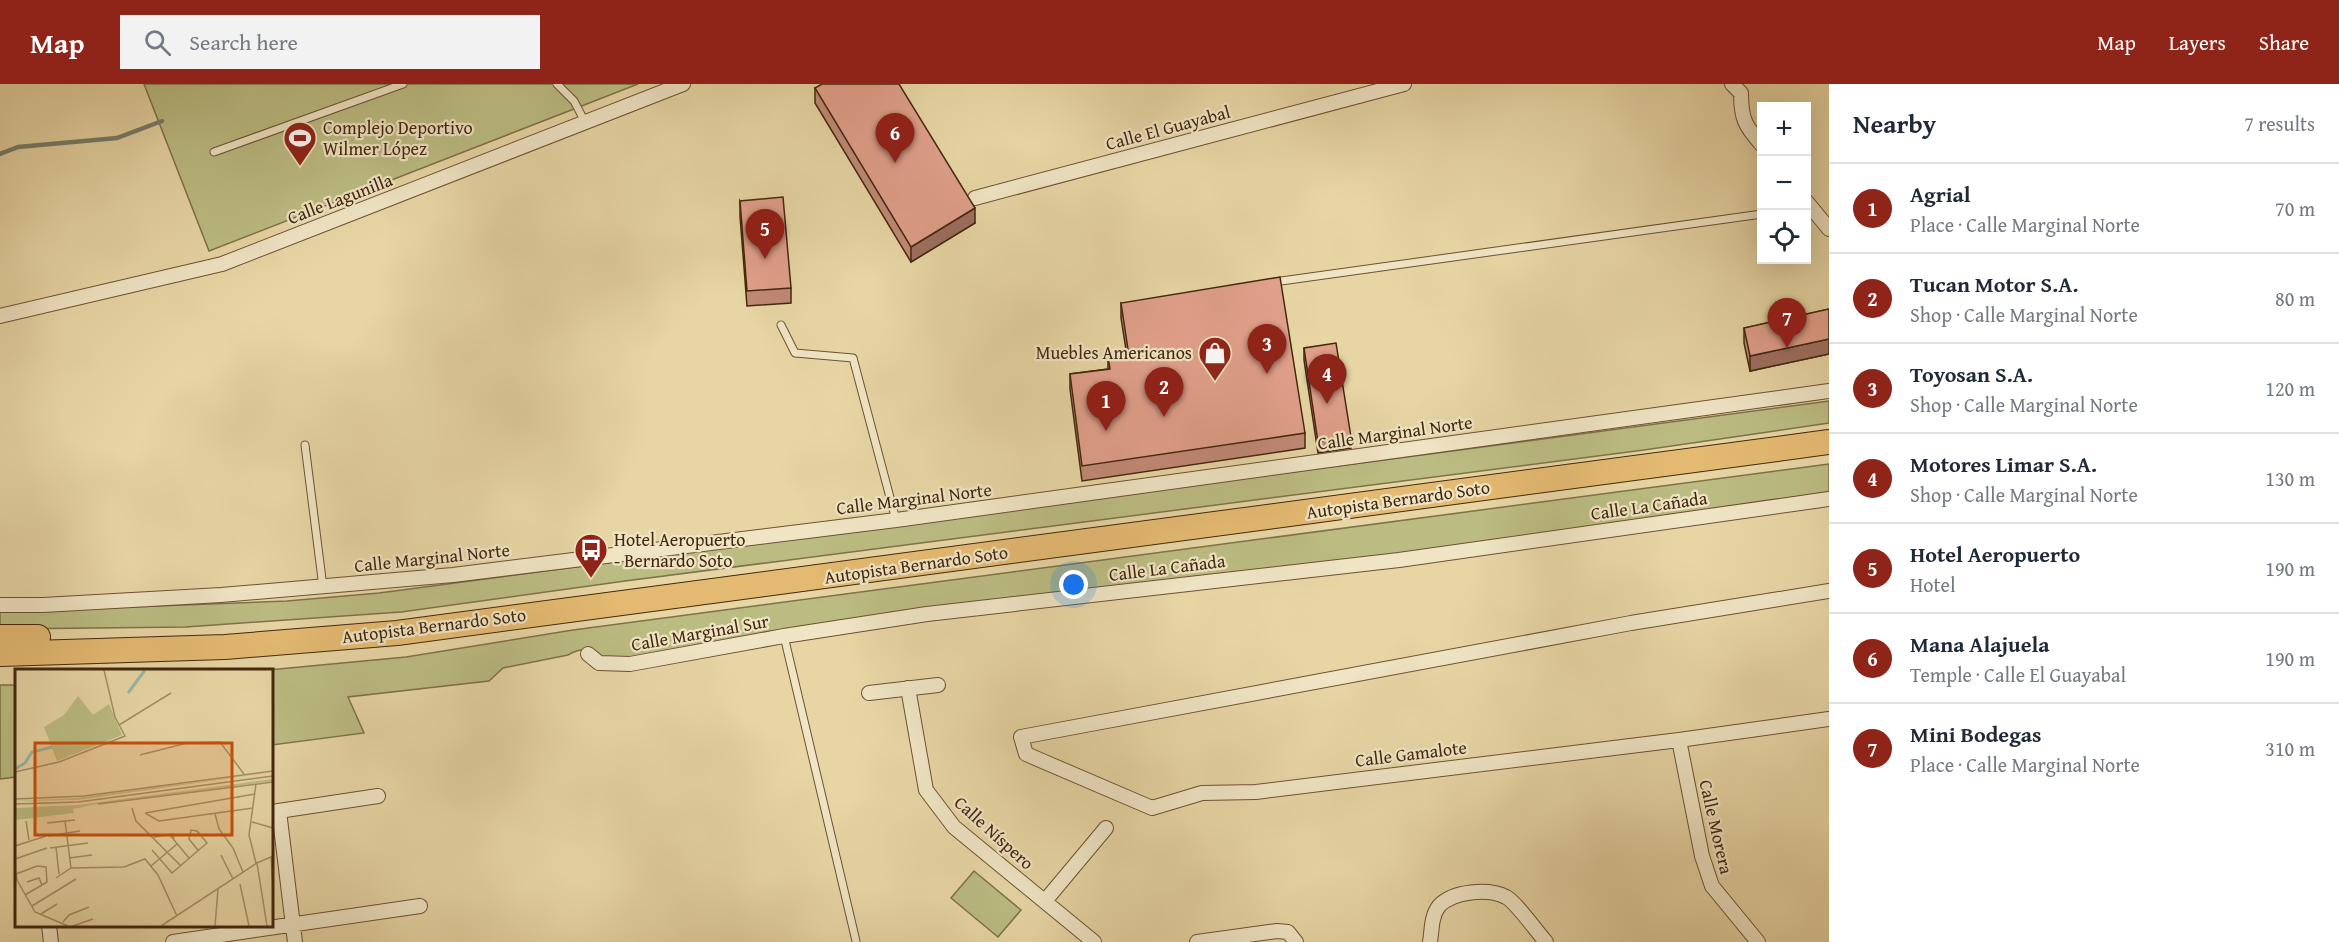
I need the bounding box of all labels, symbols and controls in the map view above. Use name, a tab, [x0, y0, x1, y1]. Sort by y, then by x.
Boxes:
search box	[120, 15, 540, 69]
text: Map	[30, 22, 84, 63]
icon: search	[141, 26, 174, 59]
text: Search here	[189, 26, 298, 58]
text: Map	[2097, 27, 2136, 58]
text: Layers	[2169, 27, 2226, 58]
text: Share	[2259, 27, 2309, 58]
street label: Calle El Guayabal	[1103, 98, 1233, 157]
map controls	[1757, 102, 1811, 264]
button: +	[1757, 102, 1811, 156]
text: Nearby	[1853, 104, 1936, 143]
text: 7 results	[2244, 109, 2315, 138]
pin: 6	[876, 113, 914, 163]
place label: Complejo Deportivo Wilmer López	[323, 114, 473, 162]
sports icon: Complejo Deportivo Wilmer López	[282, 120, 318, 167]
button: −	[1757, 156, 1811, 210]
street label: Calle Lagunilla	[283, 166, 397, 231]
text: Agrial	[1910, 178, 1971, 210]
text: 1	[1867, 194, 1878, 223]
text: 70 m	[2275, 194, 2315, 223]
pin: 5	[746, 210, 784, 259]
button: locate	[1757, 210, 1811, 264]
text: Place · Calle Marginal Norte	[1910, 210, 2140, 239]
text: Tucan Motor S.A.	[1910, 268, 2079, 300]
text: 2	[1867, 284, 1878, 313]
text: 80 m	[2275, 284, 2315, 313]
pin: 7	[1768, 298, 1806, 348]
text: Shop · Calle Marginal Norte	[1910, 300, 2138, 329]
pin: 3	[1248, 324, 1286, 374]
shop icon: Muebles Americanos	[1197, 335, 1233, 382]
place label: Muebles Americanos	[1036, 339, 1192, 366]
pin: 4	[1308, 354, 1346, 404]
text: Toyosan S.A.	[1910, 358, 2033, 390]
pin: 2	[1144, 368, 1184, 417]
text: 3	[1867, 374, 1878, 403]
text: 120 m	[2265, 374, 2315, 403]
pin: 1	[1086, 382, 1126, 431]
text: Shop · Calle Marginal Norte	[1910, 390, 2138, 419]
street label: Calle Marginal Norte	[1316, 408, 1474, 457]
text: Motores Limar S.A.	[1910, 448, 2097, 480]
text: 4	[1867, 464, 1878, 493]
text: 130 m	[2265, 464, 2315, 493]
street label: Autopista Bernardo Soto	[1304, 473, 1491, 526]
street label: Calle Marginal Norte	[835, 476, 993, 521]
text: Shop · Calle Marginal Norte	[1910, 480, 2138, 509]
street label: Calle La Cañada	[1589, 484, 1709, 527]
place label: Hotel Aeropuerto - Bernardo Soto	[614, 526, 746, 574]
bus stop icon: Hotel Aeropuerto - Bernardo Soto	[573, 532, 609, 579]
street label: Calle Marginal Norte	[353, 536, 511, 579]
street label: Autopista Bernardo Soto	[822, 538, 1009, 591]
text: Hotel Aeropuerto	[1910, 538, 2080, 570]
street label: Calle La Cañada	[1107, 547, 1227, 588]
text: 5	[1867, 554, 1878, 583]
text: 190 m	[2265, 554, 2315, 583]
your location	[1059, 570, 1088, 599]
text: Hotel	[1910, 570, 1956, 599]
street label: Autopista Bernardo Soto	[340, 601, 527, 650]
street label: Calle Marginal Sur	[629, 607, 771, 658]
text: Mana Alajuela	[1910, 628, 2050, 660]
text: 6	[1867, 644, 1878, 673]
text: 190 m	[2265, 644, 2315, 673]
text: Temple · Calle El Guayabal	[1910, 660, 2126, 689]
inset map	[15, 669, 273, 927]
text: Mini Bodegas	[1910, 718, 2041, 750]
street label: Calle Gamalote	[1354, 733, 1468, 774]
text: 7	[1867, 734, 1878, 763]
text: 310 m	[2265, 734, 2315, 763]
text: Place · Calle Marginal Norte	[1910, 750, 2140, 779]
street label: Calle Morera	[1693, 777, 1741, 877]
street label: Calle Níspero	[948, 789, 1040, 876]

